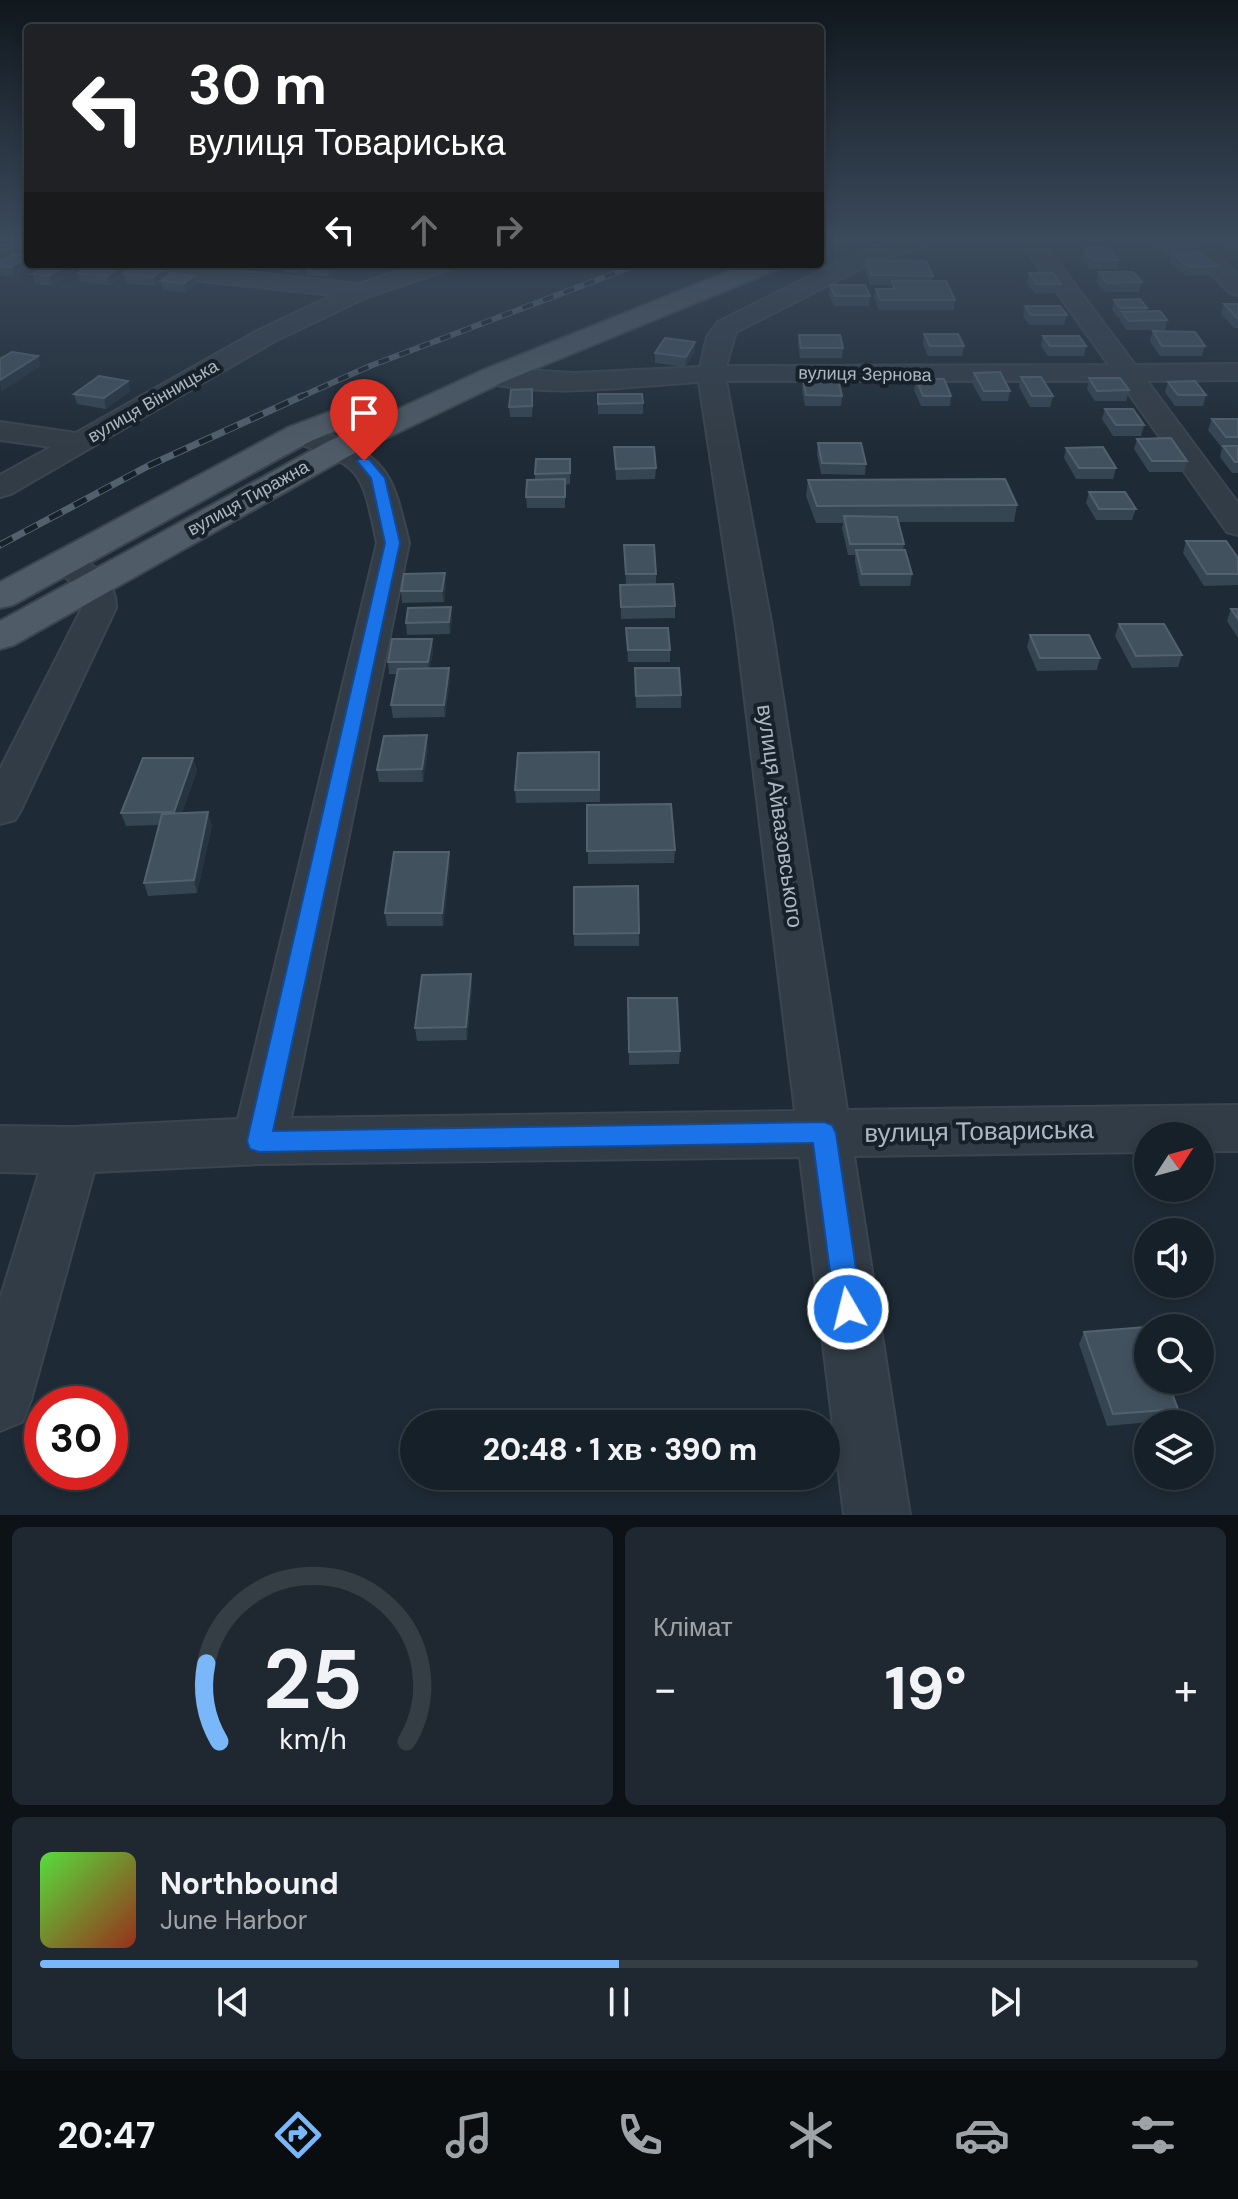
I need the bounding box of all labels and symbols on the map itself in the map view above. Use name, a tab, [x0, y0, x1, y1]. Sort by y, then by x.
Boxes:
street label: вулиця Вінницька	[83, 353, 224, 448]
street label: вулиця Зернова	[798, 361, 933, 387]
pin	[330, 379, 398, 461]
street label: вулиця Тиражна	[183, 454, 314, 541]
street label: вулиця Айвазовського	[750, 702, 810, 930]
street label: вулиця Товариська	[864, 1112, 1095, 1150]
north arrow	[1134, 1122, 1214, 1202]
position arrow	[806, 1267, 890, 1351]
speed limit sign: 30	[24, 1386, 128, 1490]

